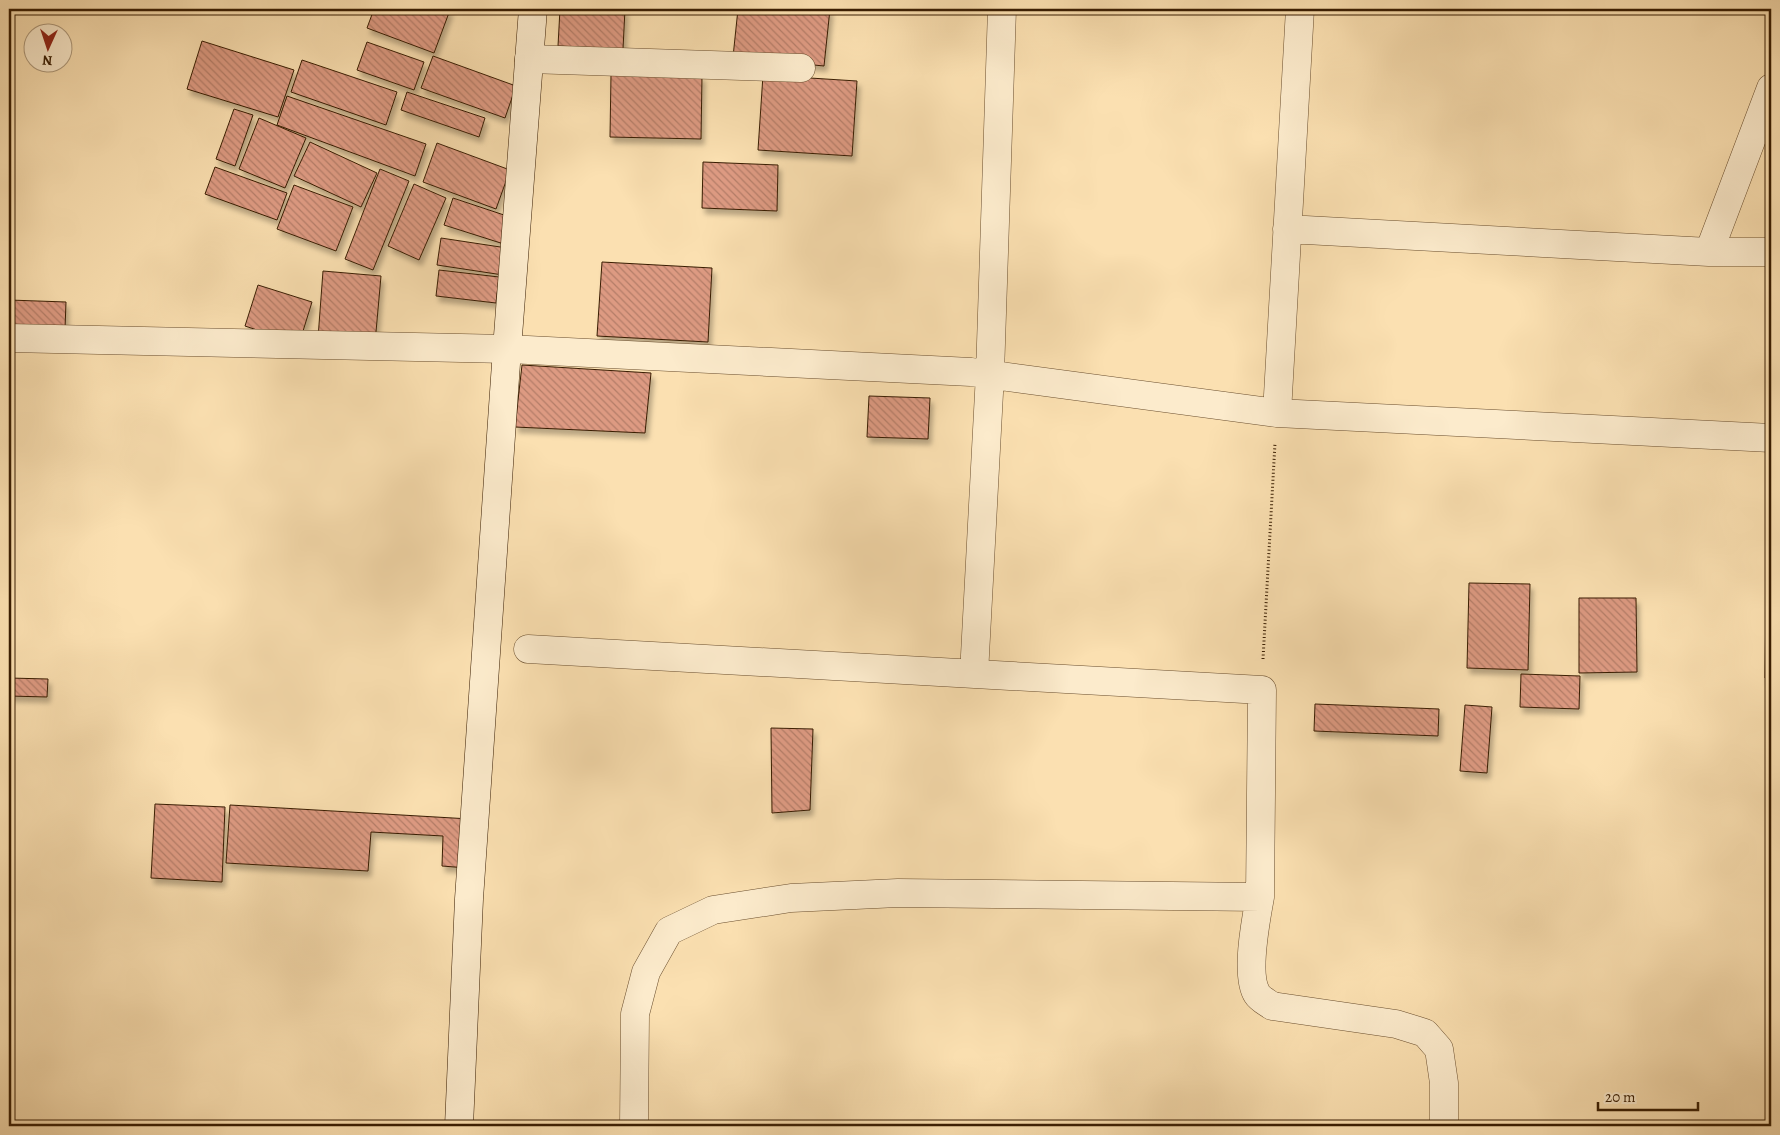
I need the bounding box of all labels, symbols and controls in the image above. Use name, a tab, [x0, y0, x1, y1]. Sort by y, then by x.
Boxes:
north arrow	[22, 22, 72, 72]
text: N	[42, 51, 53, 70]
scale bar	[1598, 1080, 1698, 1112]
text: 20 m	[1605, 1087, 1636, 1107]

